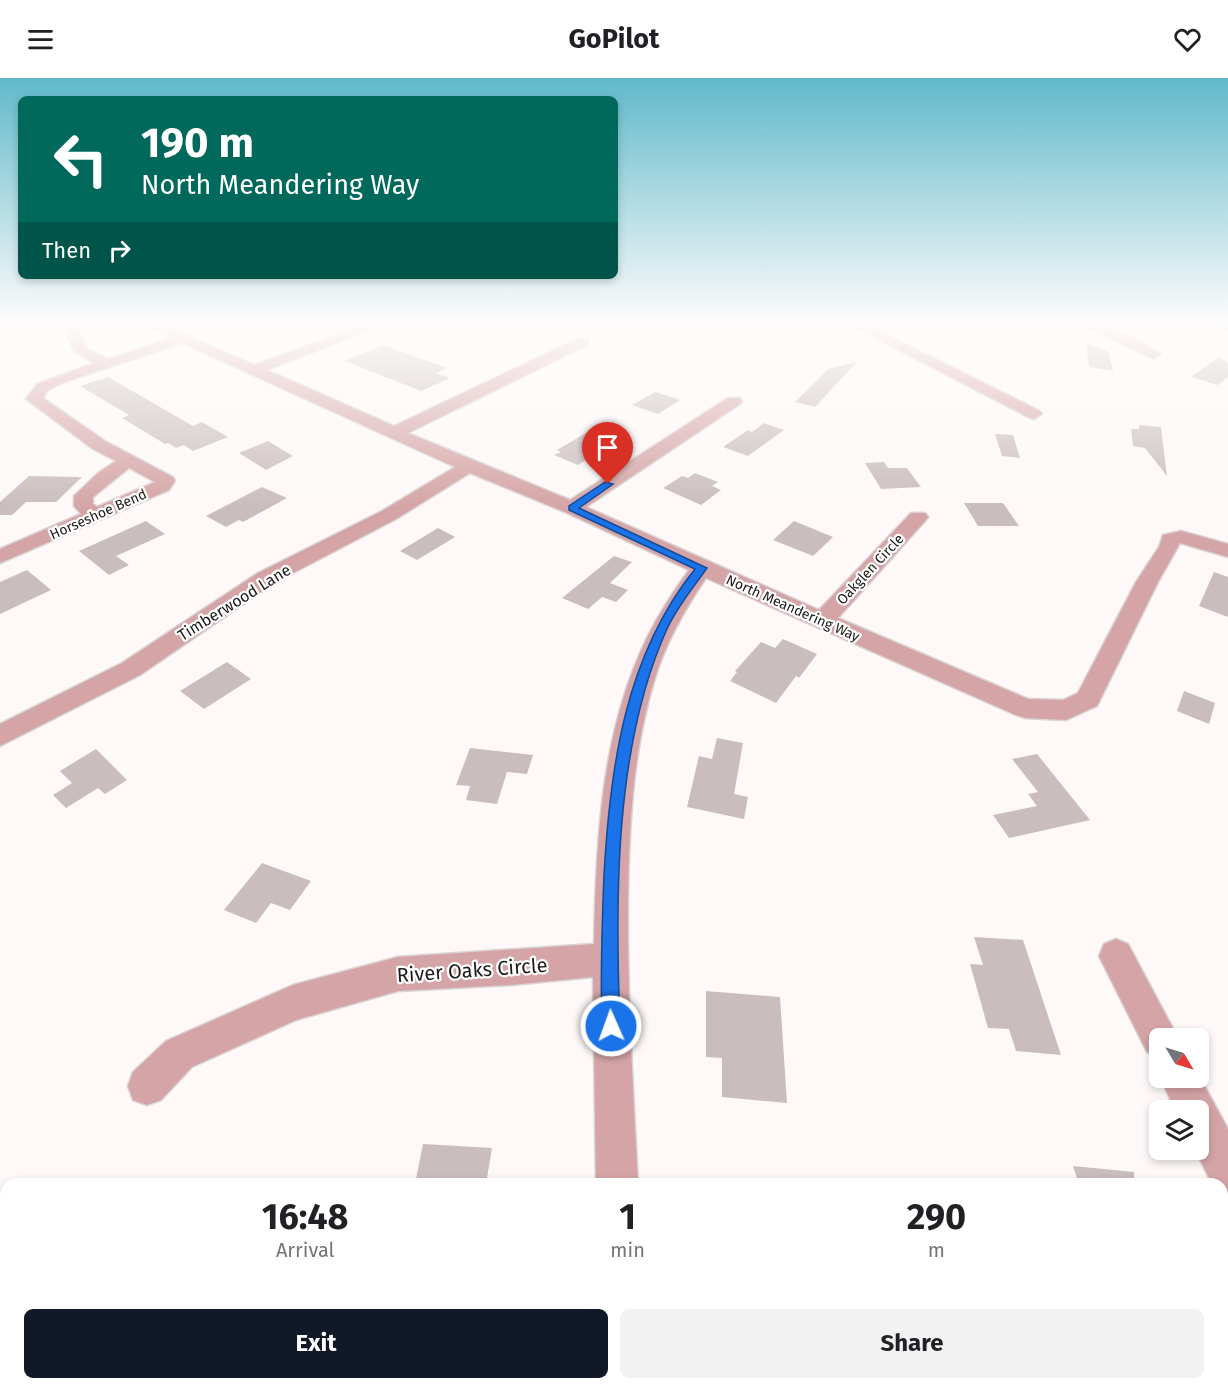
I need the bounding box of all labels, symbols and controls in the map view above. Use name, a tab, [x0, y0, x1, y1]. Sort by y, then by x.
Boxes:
icon: menu	[24, 23, 57, 56]
text: GoPilot	[568, 23, 660, 55]
icon: heart	[1171, 23, 1204, 56]
text: 190 m	[141, 118, 254, 168]
icon: left	[42, 120, 120, 198]
text: North Meandering Way	[141, 169, 419, 201]
icon: right	[103, 234, 136, 267]
text: Then	[42, 237, 91, 264]
pin	[582, 422, 633, 484]
icon: arrive	[591, 431, 624, 464]
street label: Horseshoe Bend	[47, 486, 149, 543]
street label: Oakglen Circle	[833, 531, 907, 608]
street label: Timberwood Lane	[174, 560, 294, 645]
street label: North Meandering Way	[723, 571, 862, 646]
street label: River Oaks Circle	[396, 953, 548, 987]
position arrow	[579, 994, 643, 1058]
north arrow	[1149, 1028, 1209, 1088]
map controls	[1149, 1028, 1209, 1160]
button: layers	[1149, 1100, 1209, 1160]
text: 16:48	[262, 1195, 349, 1239]
text: 1	[619, 1195, 636, 1239]
text: 290	[907, 1195, 966, 1239]
text: Arrival	[276, 1238, 334, 1262]
text: min	[610, 1238, 645, 1262]
text: m	[928, 1238, 945, 1262]
button: Exit	[24, 1309, 608, 1378]
button: Share	[620, 1309, 1204, 1378]

